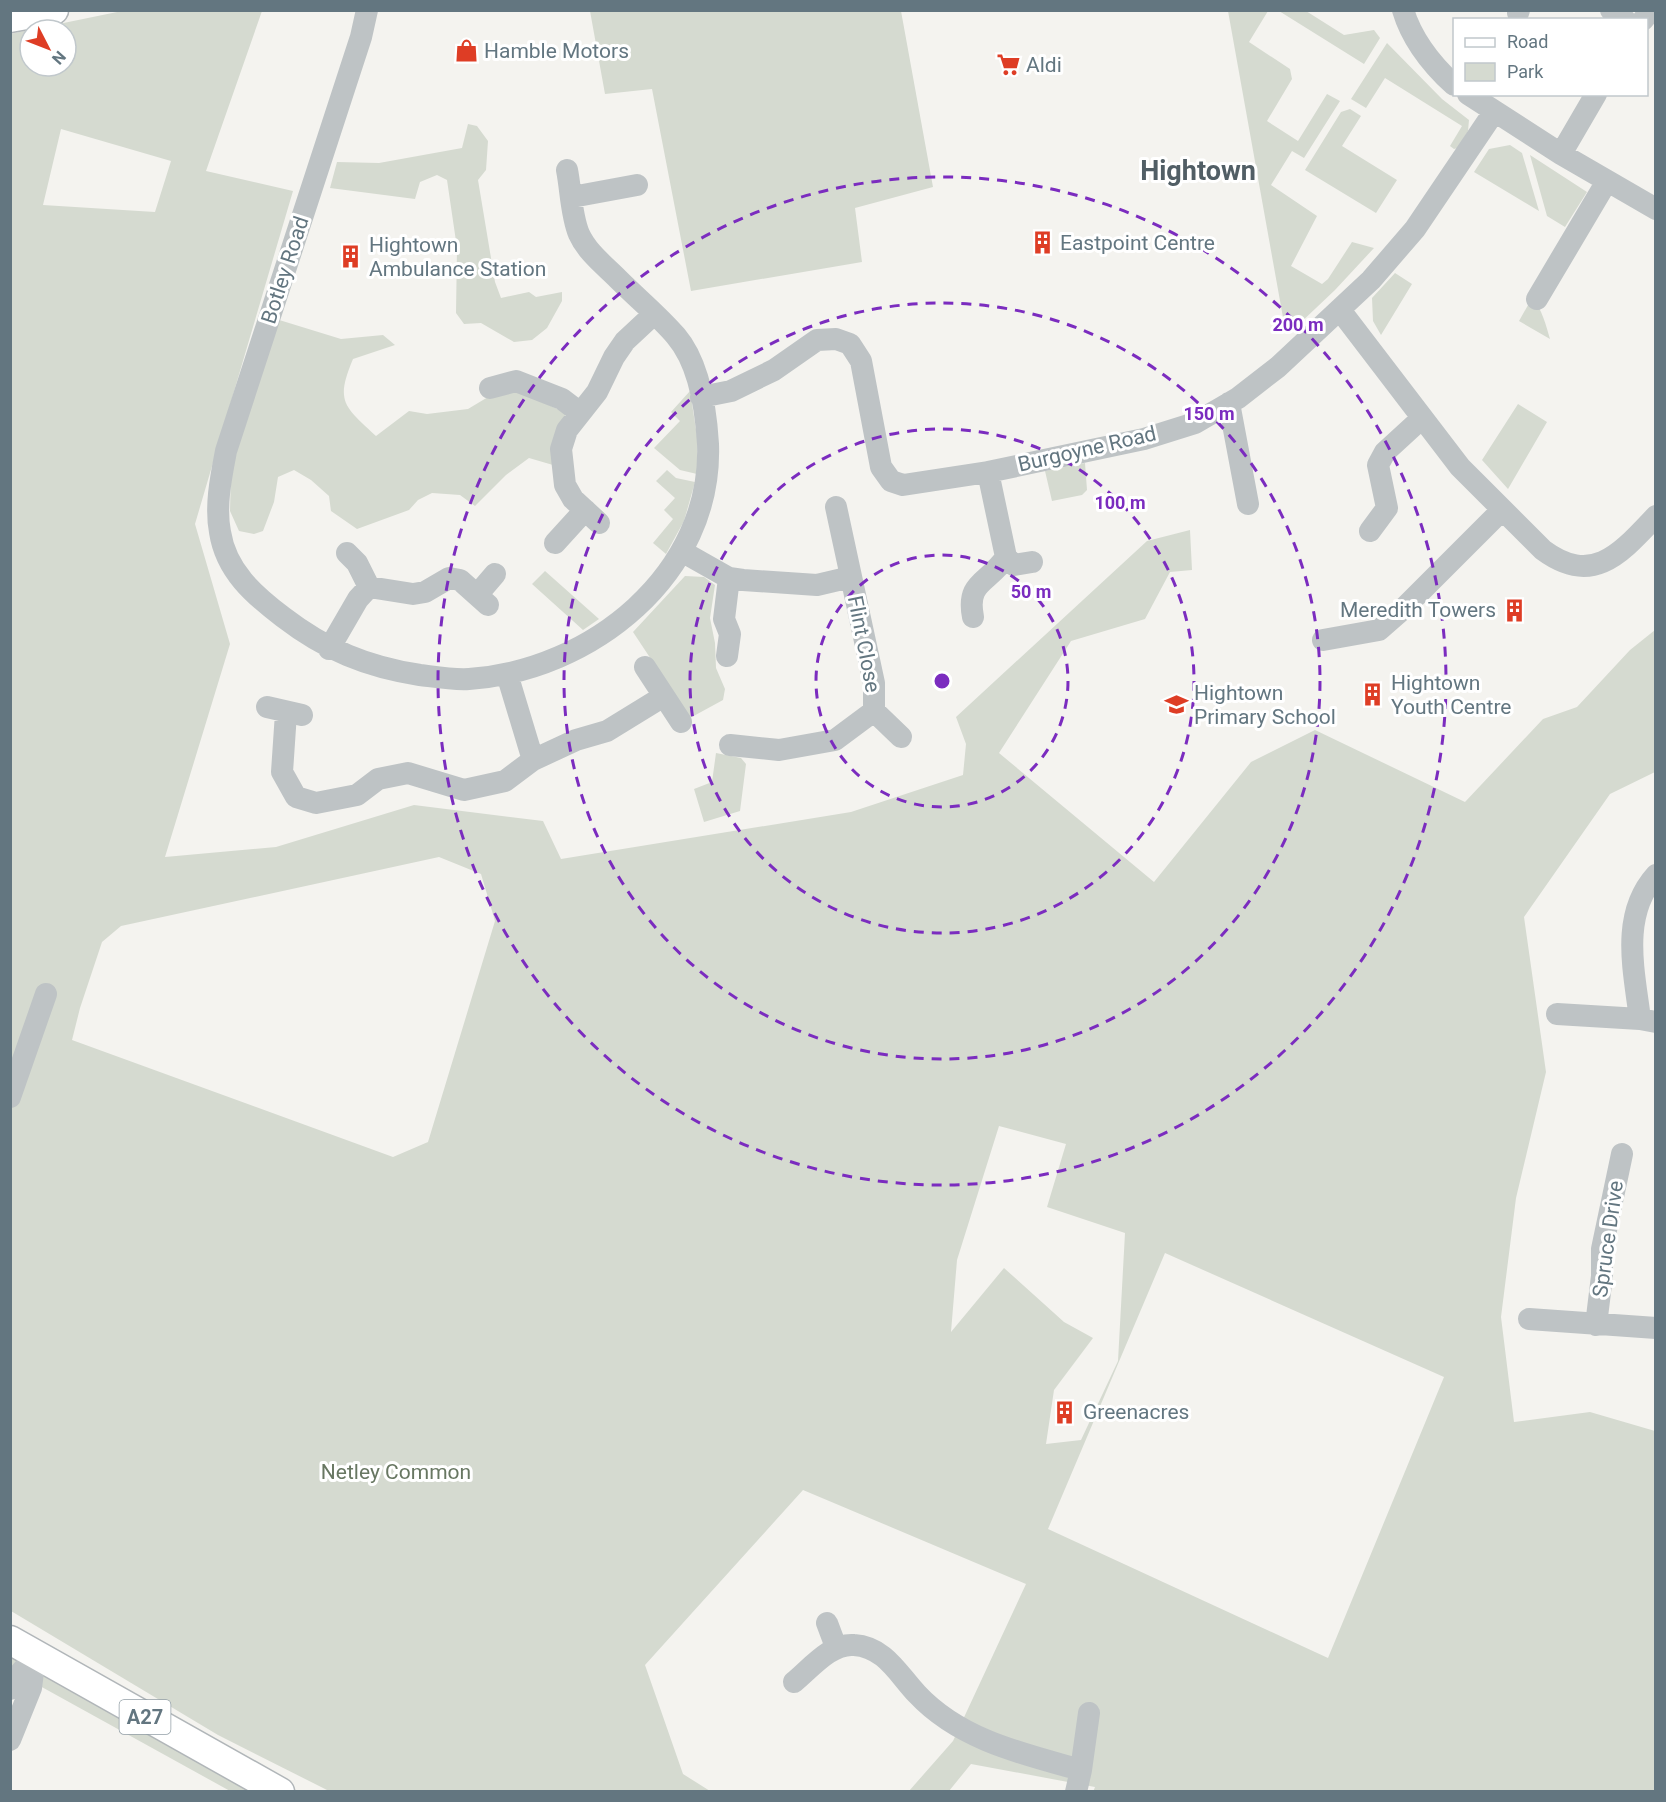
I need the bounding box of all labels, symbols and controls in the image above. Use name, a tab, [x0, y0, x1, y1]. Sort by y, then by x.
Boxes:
north arrow	[18, 18, 78, 78]
legend	[1453, 18, 1648, 96]
text: Road	[1507, 31, 1548, 52]
shop icon: Hamble Motors	[453, 38, 479, 64]
place label: Hamble Motors	[484, 39, 629, 63]
text: N	[48, 47, 70, 68]
supermarket icon: Aldi	[995, 52, 1021, 78]
place label: Aldi	[1026, 53, 1062, 77]
text: Park	[1507, 61, 1544, 82]
district label: Hightown	[1140, 155, 1256, 187]
street label: Botley Road	[256, 213, 314, 327]
building icon: Eastpoint Centre	[1029, 230, 1055, 256]
place label: Eastpoint Centre	[1060, 231, 1215, 255]
place label: Hightown Ambulance Station	[369, 233, 546, 281]
building icon: Hightown Ambulance Station	[338, 244, 364, 270]
text: 200 m	[1272, 314, 1324, 335]
text: 150 m	[1183, 403, 1235, 424]
street label: Burgoyne Road	[1015, 421, 1159, 477]
text: 100 m	[1094, 492, 1146, 513]
text: 50 m	[1011, 581, 1051, 602]
street label: Flint Close	[843, 593, 885, 695]
building icon: Meredith Towers	[1501, 597, 1527, 623]
place label: Meredith Towers	[1340, 598, 1496, 622]
centre of rings	[932, 671, 952, 691]
place label: Hightown Youth Centre	[1391, 671, 1511, 719]
place label: Hightown Primary School	[1194, 681, 1336, 729]
building icon: Hightown Youth Centre	[1360, 682, 1386, 708]
school or university icon: Hightown Primary School	[1163, 692, 1189, 718]
street label: Spruce Drive	[1588, 1179, 1628, 1299]
building icon: Greenacres	[1052, 1399, 1078, 1425]
place label: Greenacres	[1083, 1400, 1189, 1424]
park label: Netley Common	[321, 1460, 471, 1484]
road number: A27	[120, 1700, 170, 1734]

